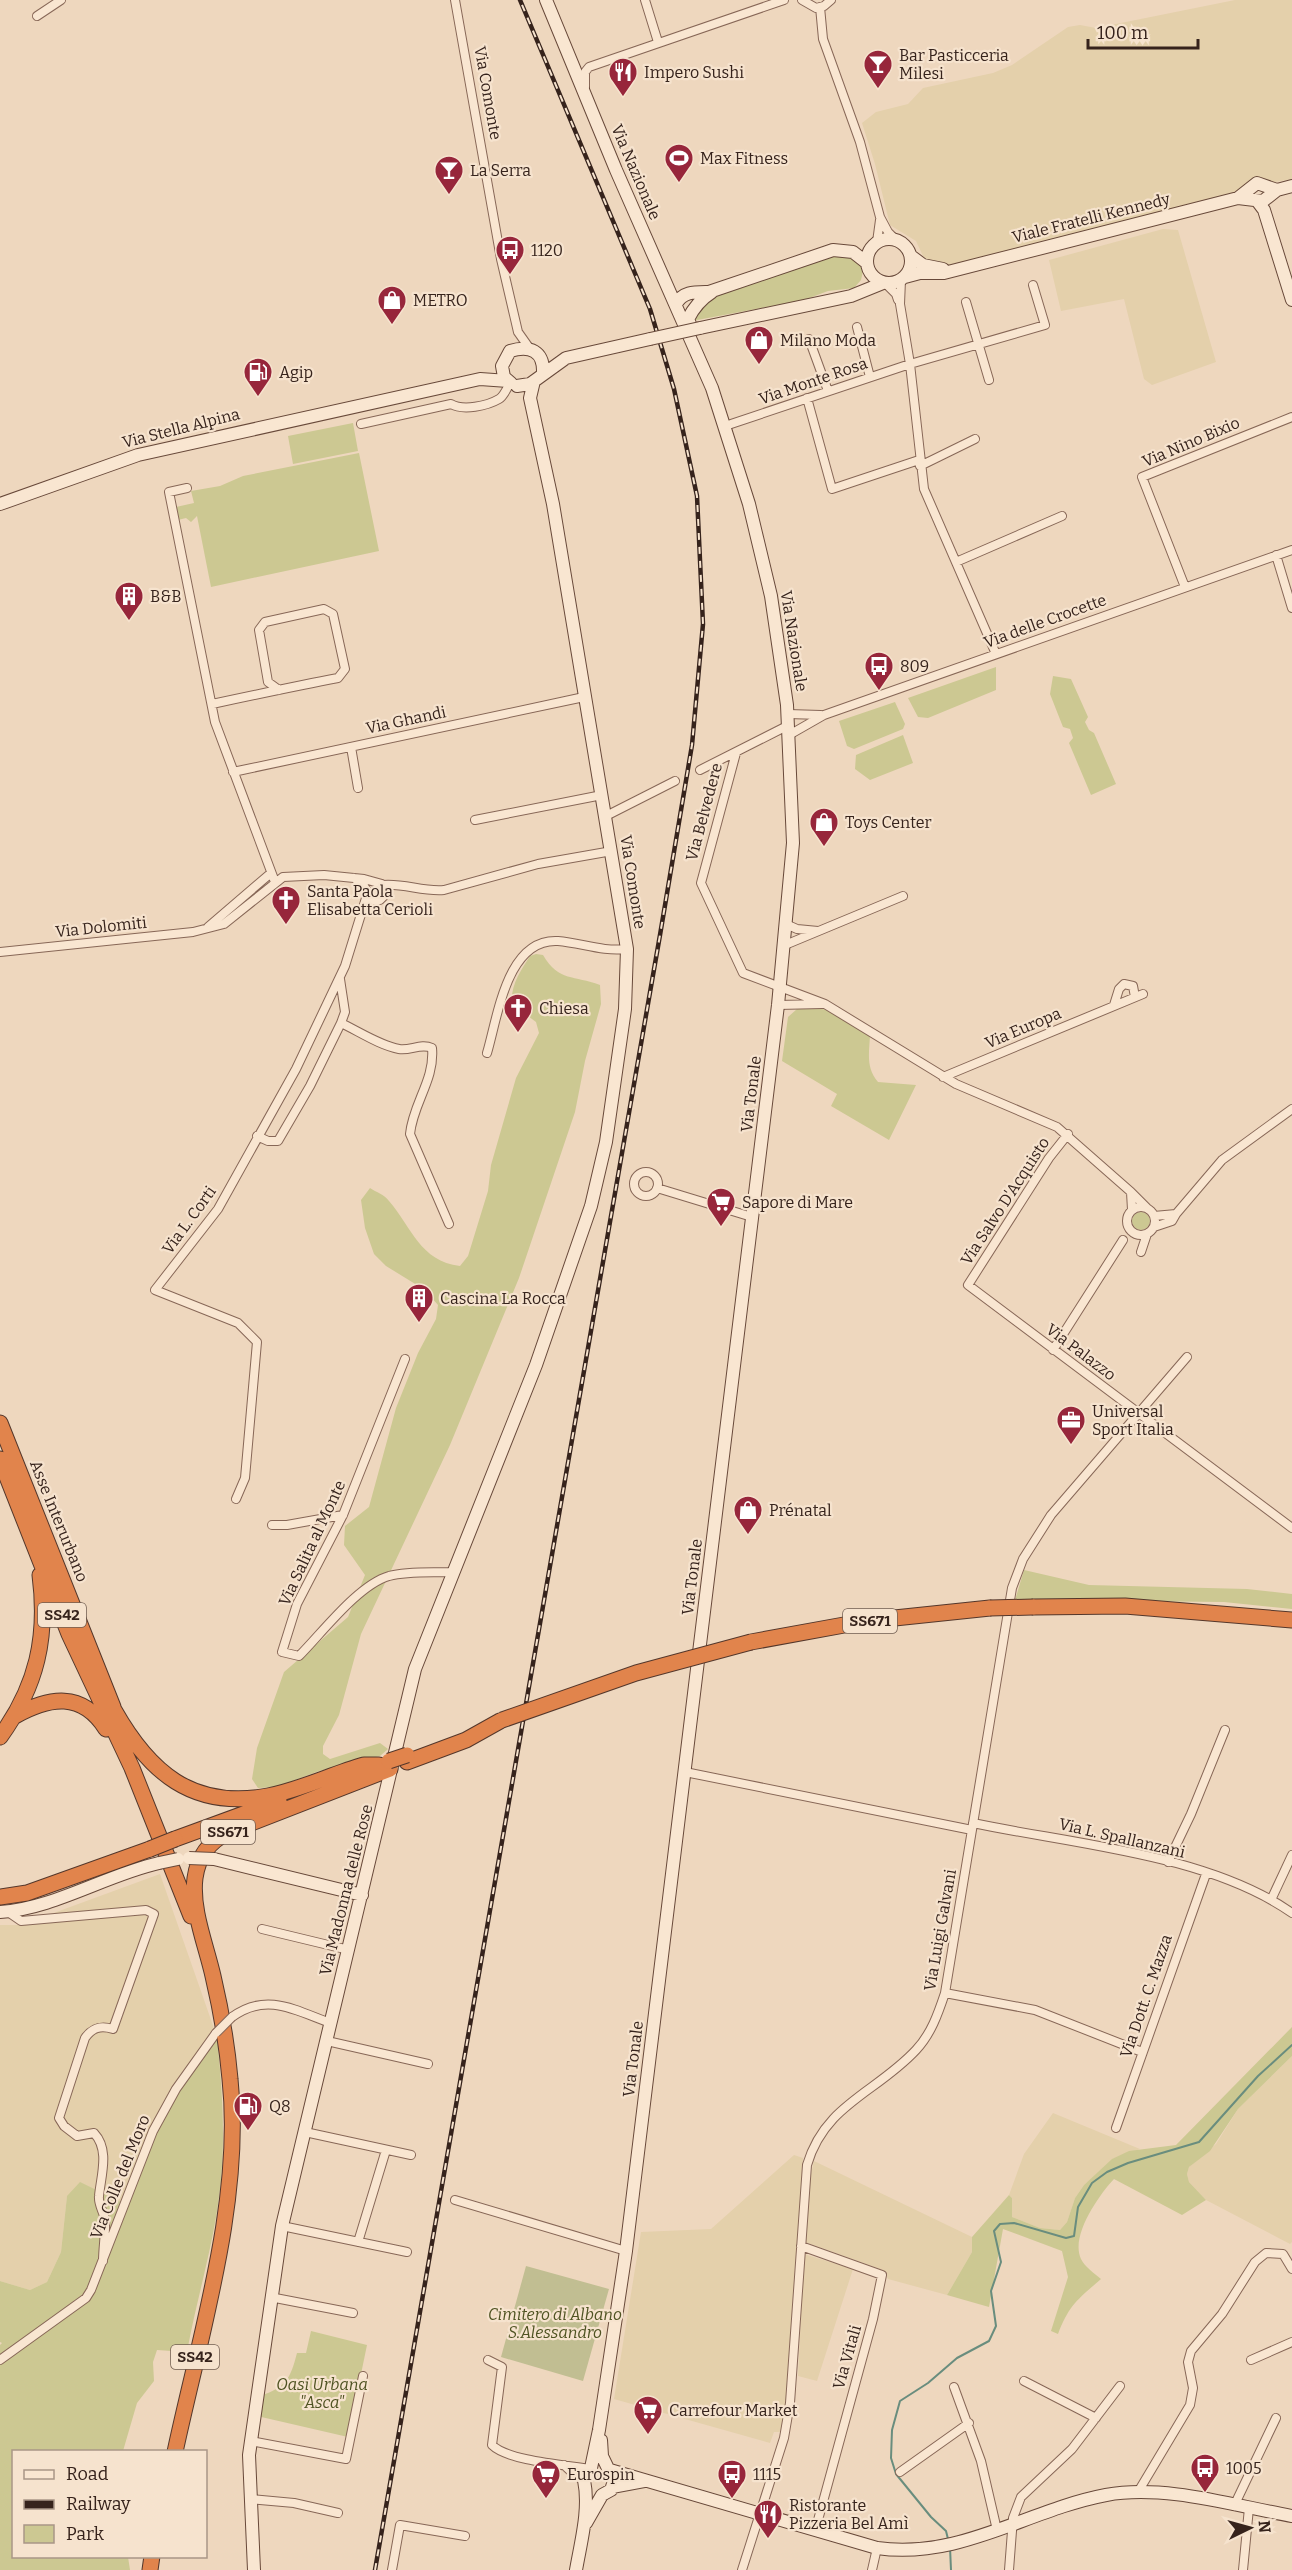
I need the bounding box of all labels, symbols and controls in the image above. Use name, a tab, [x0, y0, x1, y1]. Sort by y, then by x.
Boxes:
scale bar	[1088, 12, 1198, 50]
text: 100 m	[1097, 22, 1148, 44]
street label: Via Comonte	[470, 45, 506, 141]
place label: Bar Pasticceria Milesi	[899, 46, 1009, 83]
bar icon: Bar Pasticceria Milesi	[862, 48, 894, 90]
restaurant icon: Impero Sushi	[607, 56, 639, 98]
place label: Impero Sushi	[644, 63, 744, 82]
street label: Via Nazionale	[607, 121, 665, 223]
sports icon: Max Fitness	[663, 142, 695, 184]
place label: Max Fitness	[700, 149, 788, 168]
bar icon: La Serra	[433, 154, 465, 196]
place label: La Serra	[470, 161, 531, 180]
street label: Viale Fratelli Kennedy	[1010, 189, 1172, 247]
bus stop icon: 1120	[494, 234, 526, 276]
place label: 1120	[531, 241, 563, 260]
shop icon: METRO	[376, 284, 408, 326]
place label: METRO	[413, 291, 468, 310]
shop icon: Milano Moda	[743, 324, 775, 366]
place label: Milano Moda	[780, 331, 876, 350]
street label: Via Monte Rosa	[756, 353, 870, 408]
fuel station icon: Agip	[242, 356, 274, 398]
place label: Agip	[279, 363, 313, 382]
street label: Via Stella Alpina	[120, 404, 242, 452]
street label: Via Nino Bixio	[1139, 413, 1243, 471]
building icon: B&B	[113, 580, 145, 622]
place label: B&B	[150, 587, 182, 606]
street label: Via Nazionale	[777, 589, 811, 693]
street label: Via delle Crocette	[981, 590, 1109, 652]
bus stop icon: 809	[863, 650, 895, 692]
place label: 809	[900, 657, 929, 676]
street label: Via Ghandi	[364, 702, 448, 738]
street label: Via Belvedere	[682, 761, 726, 863]
shop icon: Toys Center	[808, 806, 840, 848]
place label: Toys Center	[845, 813, 932, 832]
street label: Via Comonte	[616, 834, 650, 930]
place label: Santa Paola Elisabetta Cerioli	[307, 882, 433, 919]
church icon: Santa Paola Elisabetta Cerioli	[270, 884, 302, 926]
street label: Via Dolomiti	[54, 913, 148, 941]
church icon: Chiesa	[502, 992, 534, 1034]
place label: Chiesa	[539, 999, 589, 1018]
street label: Via Europa	[982, 1003, 1064, 1053]
street label: Via Tonale	[737, 1055, 765, 1133]
street label: Via Salvo D'Acquisto	[957, 1134, 1053, 1268]
street label: Via L. Corti	[158, 1182, 220, 1258]
supermarket icon: Sapore di Mare	[705, 1186, 737, 1228]
place label: Sapore di Mare	[742, 1193, 853, 1212]
building icon: Cascina La Rocca	[403, 1282, 435, 1324]
place label: Cascina La Rocca	[440, 1289, 566, 1308]
street label: Via Palazzo	[1042, 1320, 1120, 1384]
place label: Universal Sport Italia	[1092, 1402, 1174, 1439]
office icon: Universal Sport Italia	[1055, 1404, 1087, 1446]
street label: Asse Interurbano	[26, 1457, 92, 1585]
street label: Via Salita al Monte	[275, 1477, 349, 1609]
shop icon: Prénatal	[732, 1494, 764, 1536]
place label: Prénatal	[769, 1501, 832, 1520]
street label: Via Tonale	[678, 1538, 706, 1616]
road number: SS42	[38, 1603, 86, 1627]
road number: SS671	[843, 1609, 897, 1633]
street label: Via Madonna delle Rose	[316, 1802, 376, 1978]
street label: Via L. Spallanzani	[1057, 1814, 1187, 1862]
road number: SS671	[201, 1820, 255, 1844]
street label: Via Luigi Galvani	[920, 1867, 960, 1992]
street label: Via Dott. C. Mazza	[1116, 1932, 1176, 2060]
street label: Via Tonale	[619, 2020, 647, 2098]
fuel station icon: Q8	[232, 2090, 264, 2132]
place label: Q8	[269, 2097, 291, 2116]
street label: Via Colle del Moro	[86, 2112, 154, 2242]
park label: Cimitero di Albano S.Alessandro	[488, 2305, 622, 2342]
street label: Via Vitali	[829, 2323, 865, 2391]
road number: SS42	[171, 2345, 219, 2369]
park label: Oasi Urbana "Asca"	[276, 2375, 368, 2412]
supermarket icon: Carrefour Market	[632, 2394, 664, 2436]
place label: Carrefour Market	[669, 2401, 798, 2420]
legend	[12, 2450, 207, 2558]
bus stop icon: 1005	[1189, 2452, 1221, 2494]
supermarket icon: Eurospin	[530, 2458, 562, 2500]
bus stop icon: 1115	[716, 2458, 748, 2500]
place label: 1005	[1226, 2459, 1262, 2478]
text: Road	[66, 2463, 109, 2485]
place label: Eurospin	[567, 2465, 635, 2484]
place label: 1115	[753, 2465, 781, 2484]
text: Railway	[66, 2493, 131, 2515]
place label: Ristorante Pizzeria Bel Amì	[789, 2496, 909, 2533]
restaurant icon: Ristorante Pizzeria Bel Amì	[752, 2498, 784, 2540]
north arrow	[1220, 2498, 1280, 2558]
text: N	[1254, 2520, 1274, 2534]
text: Park	[66, 2523, 105, 2545]

